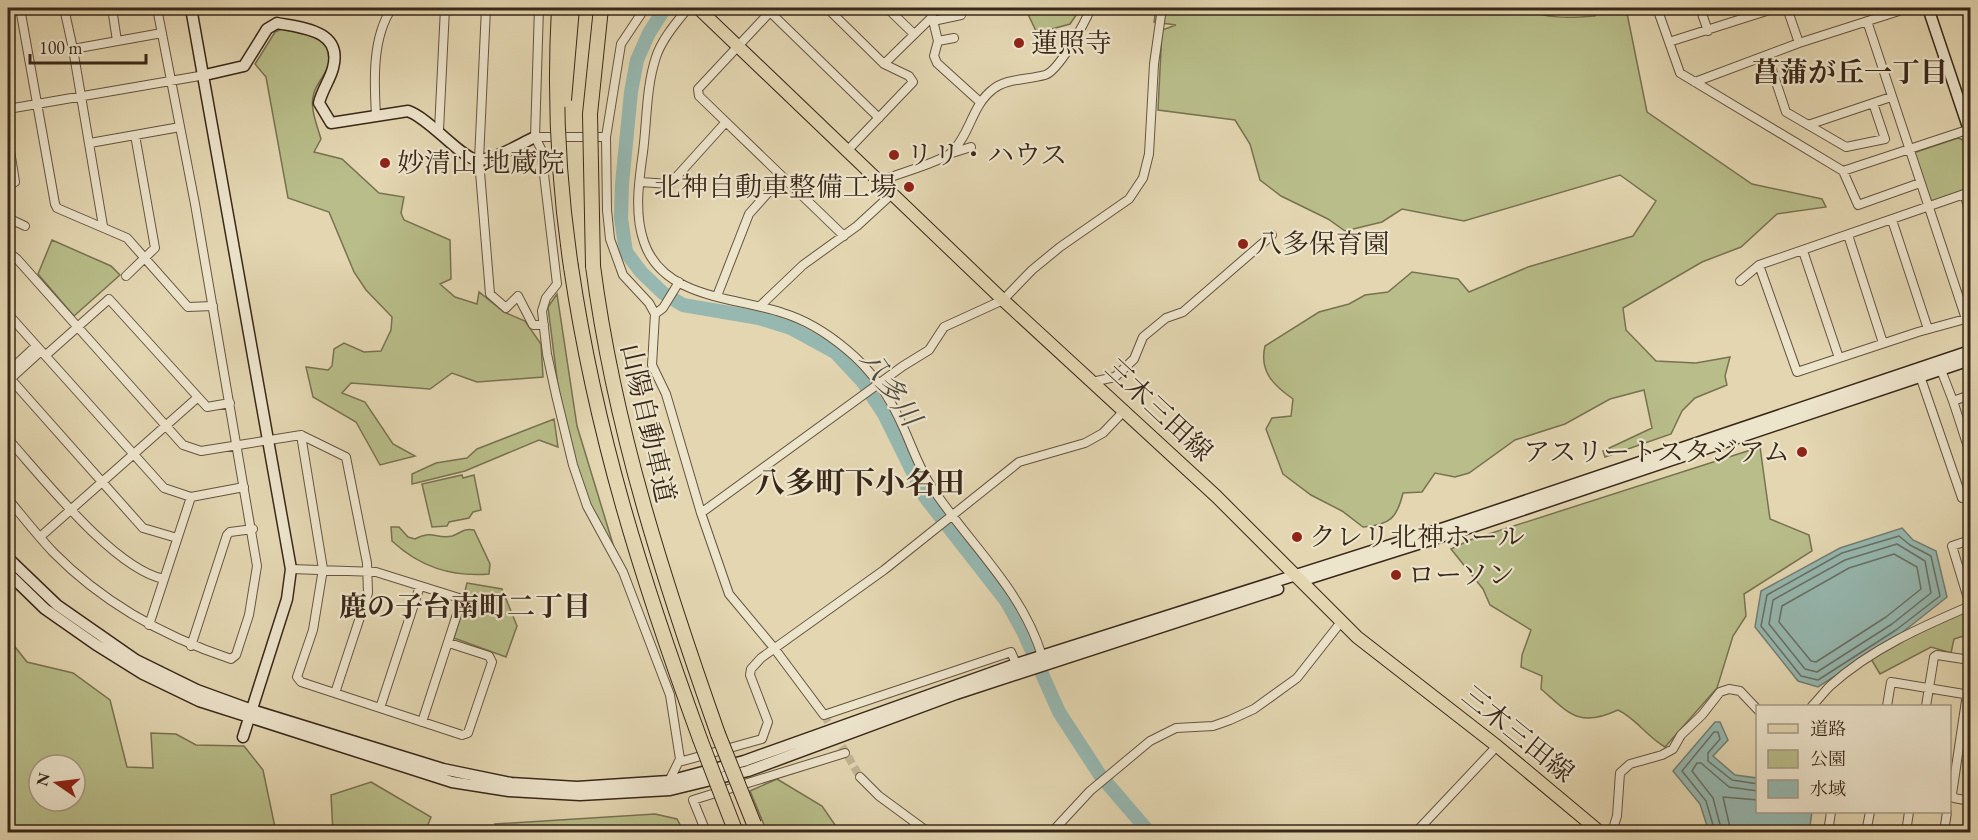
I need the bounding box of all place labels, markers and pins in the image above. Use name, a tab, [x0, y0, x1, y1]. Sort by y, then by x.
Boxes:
place label: 蓮照寺	[1031, 25, 1112, 60]
marker: 蓮照寺	[1012, 36, 1026, 50]
place label: リリ・ハウス	[906, 137, 1067, 172]
place label: 妙清山 地蔵院	[397, 145, 564, 180]
marker: リリ・ハウス	[887, 148, 901, 162]
marker: 妙清山 地蔵院	[378, 156, 392, 170]
place label: 北神自動車整備工場	[654, 169, 897, 204]
marker: 北神自動車整備工場	[902, 180, 916, 194]
place label: 八多保育園	[1255, 226, 1390, 261]
marker: 八多保育園	[1236, 237, 1250, 251]
place label: アスリートスタジアム	[1523, 434, 1790, 469]
marker: アスリートスタジアム	[1795, 445, 1809, 459]
place label: クレリ北神ホール	[1309, 519, 1524, 554]
marker: クレリ北神ホール	[1290, 530, 1304, 544]
place label: ローソン	[1408, 557, 1515, 592]
marker: ローソン	[1389, 568, 1403, 582]

